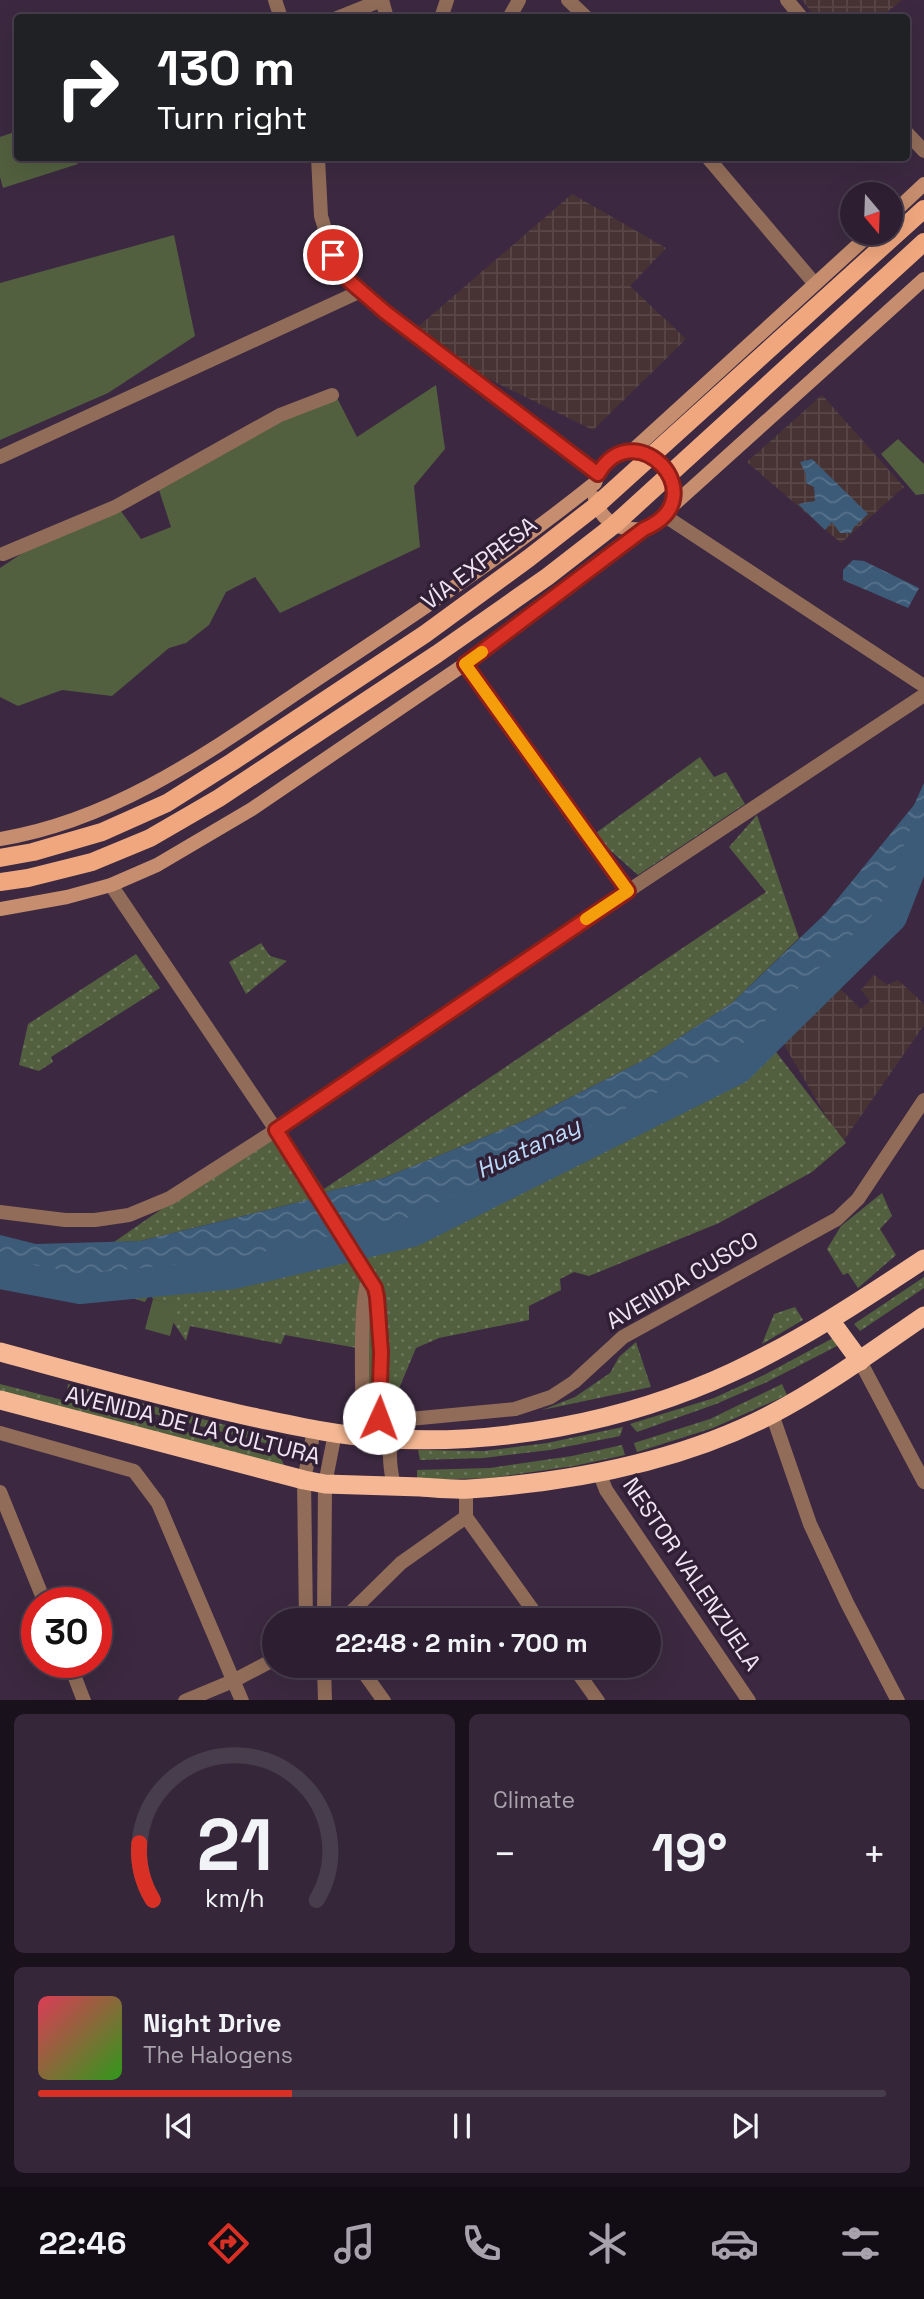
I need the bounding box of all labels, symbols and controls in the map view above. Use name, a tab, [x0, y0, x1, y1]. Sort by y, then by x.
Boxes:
text: 130 m	[157, 37, 295, 99]
icon: right	[42, 42, 133, 133]
text: Turn right	[157, 98, 307, 138]
north arrow	[840, 182, 903, 245]
map controls	[840, 182, 903, 245]
pin	[303, 225, 363, 285]
icon: arrive	[314, 236, 352, 274]
street label: VÍA EXPRESA	[415, 510, 543, 616]
water label: Huatanay	[471, 1109, 586, 1185]
street label: AVENIDA CUSCO	[601, 1224, 763, 1336]
street label: AVENIDA DE LA CULTURA	[62, 1379, 324, 1471]
position arrow	[342, 1381, 416, 1455]
street label: NESTOR VALENZUELA	[616, 1472, 768, 1676]
speed limit sign: 30	[21, 1587, 112, 1678]
text: 22:48 · 2 min · 700 m	[335, 1626, 588, 1660]
text: Climate	[493, 1785, 575, 1815]
text: 21	[196, 1798, 273, 1891]
text: 19°	[651, 1820, 728, 1886]
text: −	[493, 1830, 517, 1878]
text: +	[862, 1830, 886, 1878]
text: km/h	[205, 1881, 264, 1913]
text: Night Drive	[143, 2006, 281, 2040]
text: The Halogens	[143, 2040, 293, 2070]
icon: previous	[160, 2107, 198, 2145]
icon: pause	[443, 2107, 481, 2145]
icon: next	[726, 2107, 764, 2145]
icon: directions	[204, 2219, 253, 2268]
icon: music	[330, 2219, 379, 2268]
icon: phone	[457, 2219, 506, 2268]
icon: climate	[583, 2219, 632, 2268]
icon: car	[710, 2219, 759, 2268]
icon: filters	[836, 2219, 885, 2268]
text: 22:46	[39, 2223, 126, 2263]

